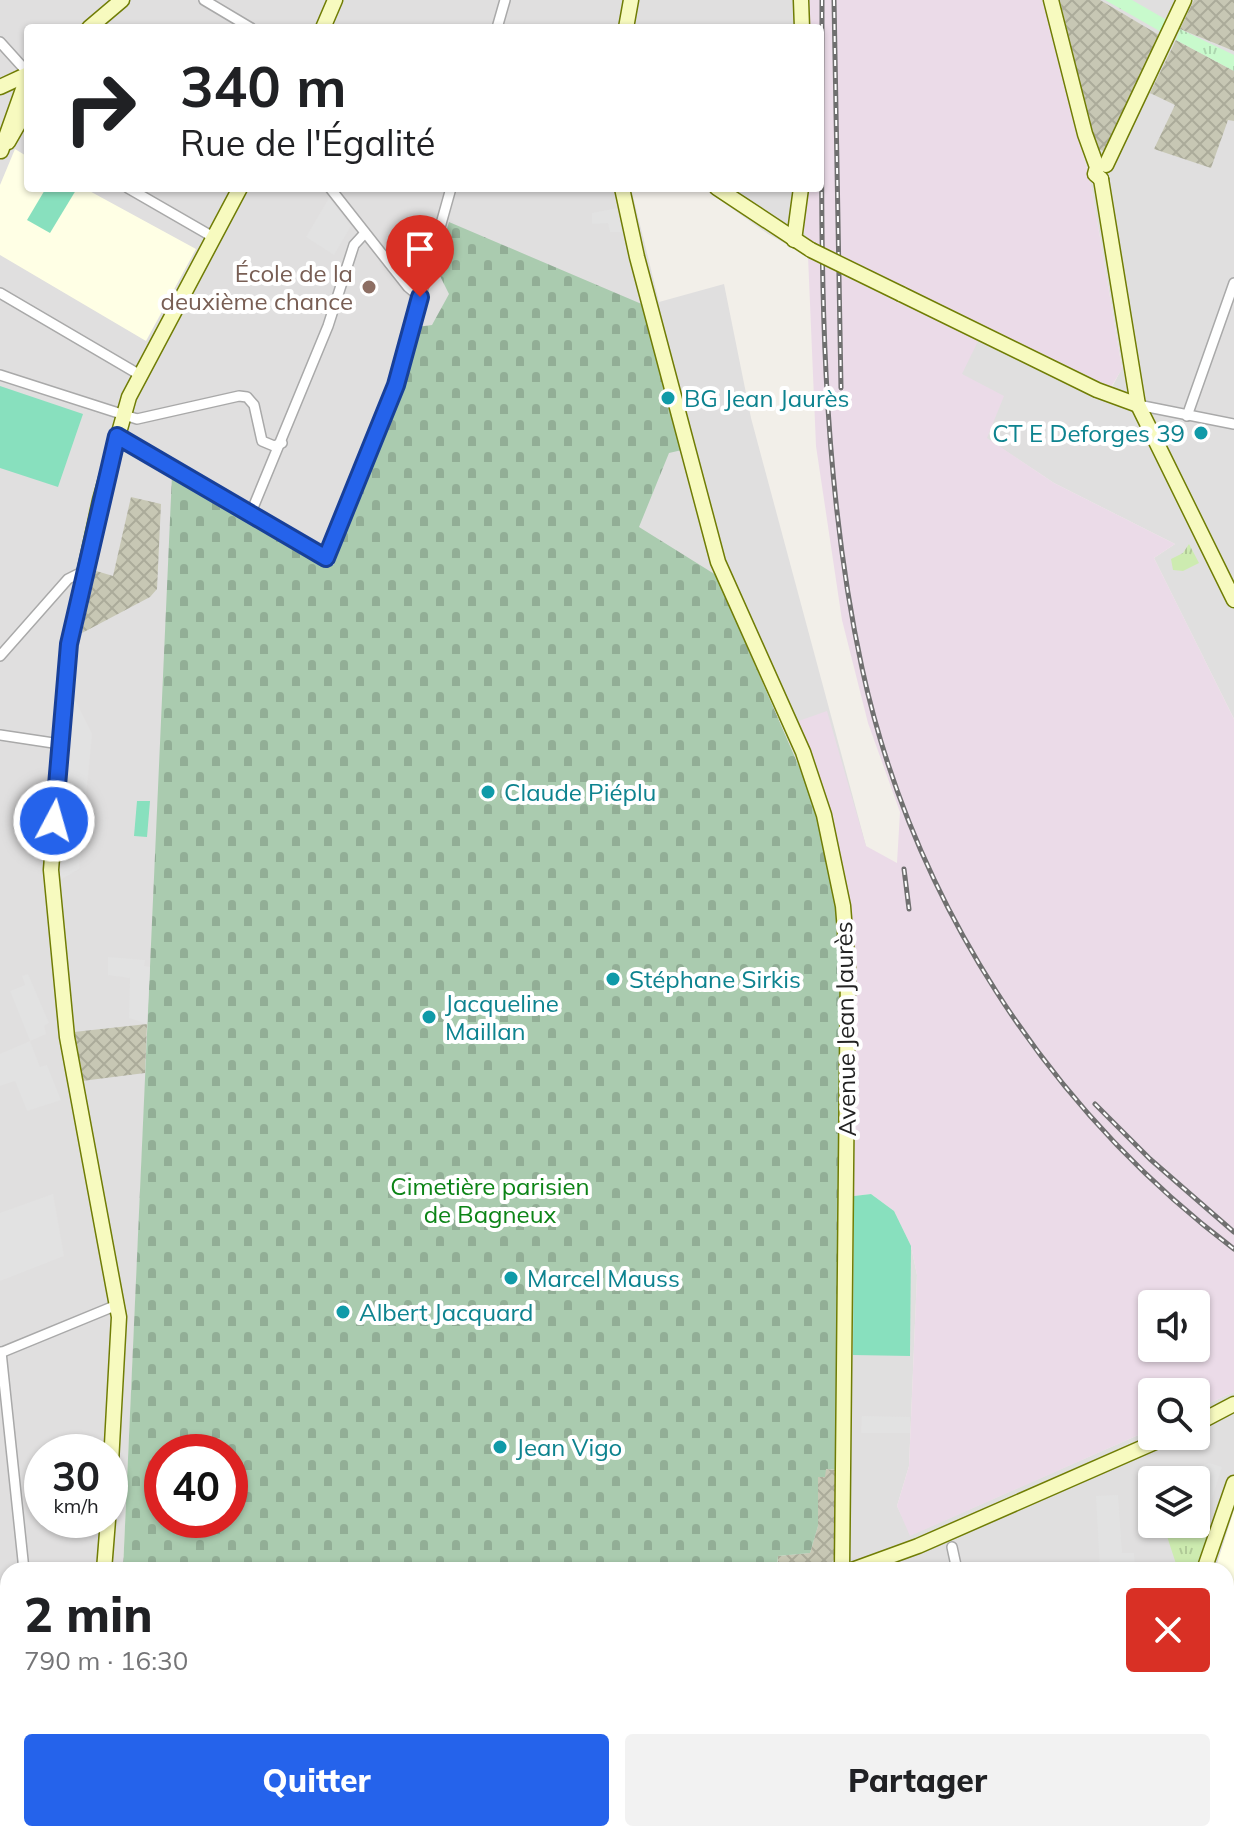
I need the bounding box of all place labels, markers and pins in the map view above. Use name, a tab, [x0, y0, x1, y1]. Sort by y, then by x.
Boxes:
pin	[386, 215, 454, 297]
place label: École de la deuxième chance	[161, 258, 353, 316]
marker: École de la deuxième chance	[360, 278, 378, 296]
place label: BG Jean Jaurès	[684, 383, 849, 413]
marker: BG Jean Jaurès	[659, 389, 677, 407]
place label: CT E Deforges 39	[992, 418, 1185, 448]
marker: CT E Deforges 39	[1192, 424, 1210, 442]
place label: Claude Piéplu	[504, 777, 656, 807]
marker: Claude Piéplu	[479, 783, 497, 801]
place label: Stéphane Sirkis	[629, 964, 801, 994]
marker: Stéphane Sirkis	[604, 970, 622, 988]
place label: Jacqueline Maillan	[445, 988, 559, 1046]
marker: Jacqueline Maillan	[420, 1008, 438, 1026]
place label: Marcel Mauss	[527, 1263, 680, 1293]
marker: Marcel Mauss	[502, 1269, 520, 1287]
place label: Albert Jacquard	[359, 1297, 533, 1327]
marker: Albert Jacquard	[334, 1303, 352, 1321]
place label: Jean Vigo	[516, 1432, 622, 1462]
marker: Jean Vigo	[491, 1438, 509, 1456]

